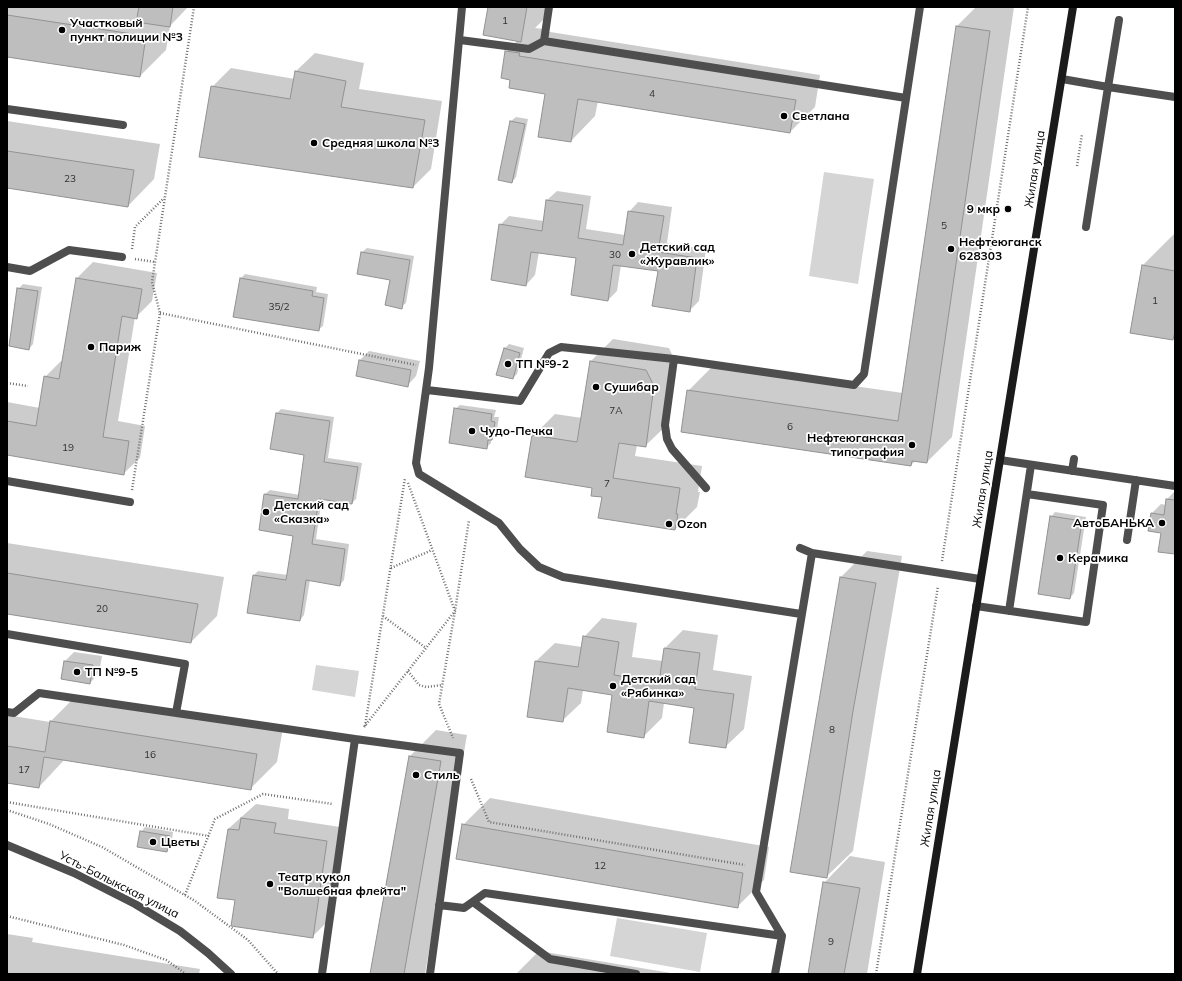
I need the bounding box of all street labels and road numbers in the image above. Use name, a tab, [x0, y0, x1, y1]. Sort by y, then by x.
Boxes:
street label: Жилая улица	[1022, 129, 1048, 209]
street label: Жилая улица	[970, 449, 996, 529]
street label: Жилая улица	[918, 768, 944, 848]
street label: Усть-Балыкская улица	[57, 848, 181, 922]

